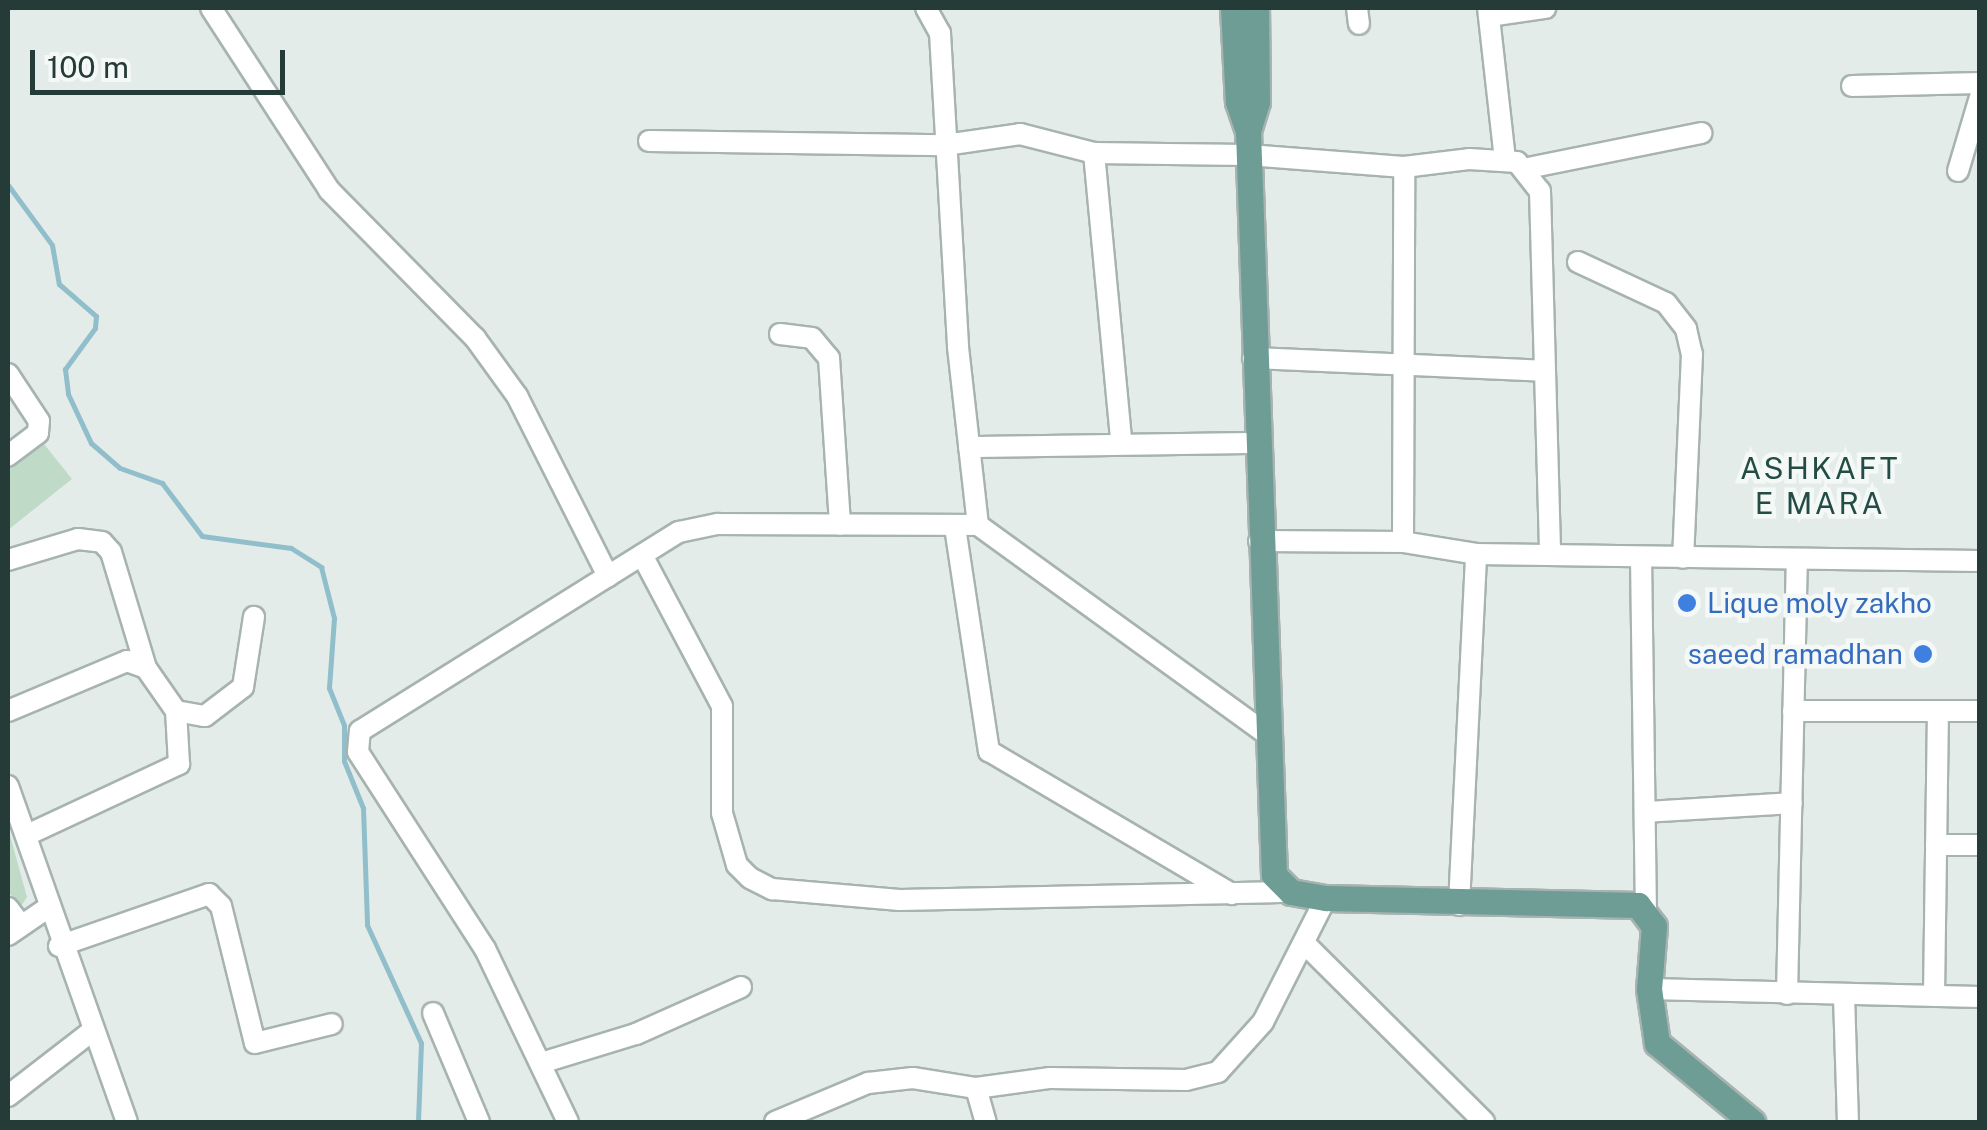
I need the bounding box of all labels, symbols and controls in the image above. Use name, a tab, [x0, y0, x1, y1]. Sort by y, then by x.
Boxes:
scale bar	[35, 30, 290, 92]
text: 100 m	[47, 49, 129, 85]
district label: ASHKAFT E MARA	[1740, 450, 1900, 520]
place label: Lique moly zakho	[1707, 586, 1932, 620]
marker: Lique moly zakho	[1676, 592, 1698, 614]
place label: saeed ramadhan	[1688, 637, 1903, 671]
marker: saeed ramadhan	[1912, 643, 1934, 665]

